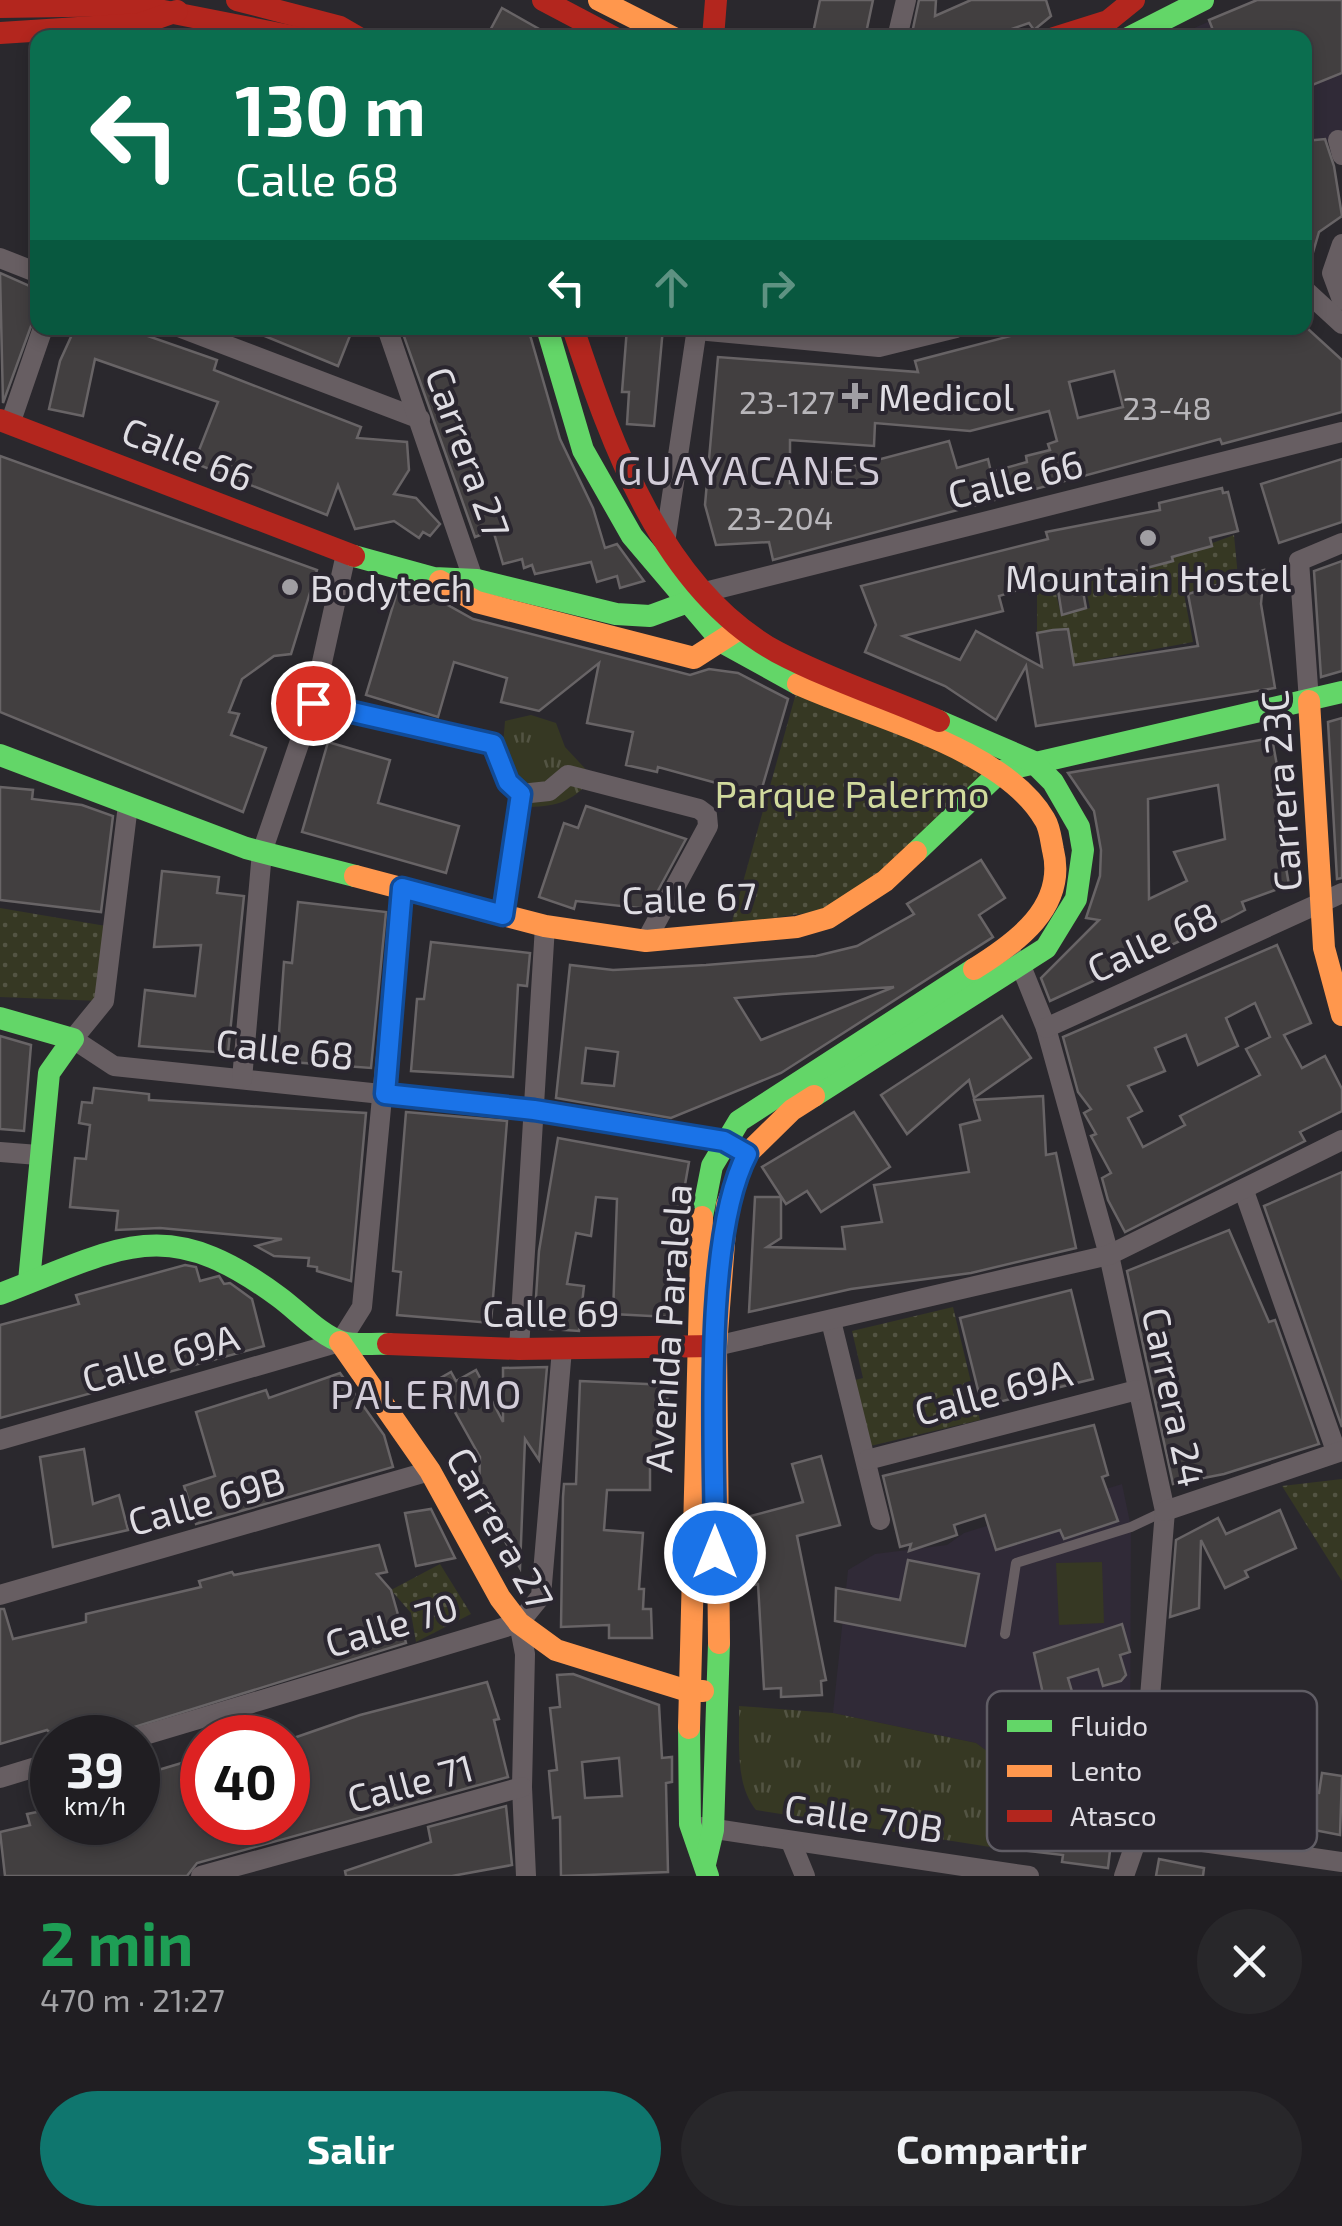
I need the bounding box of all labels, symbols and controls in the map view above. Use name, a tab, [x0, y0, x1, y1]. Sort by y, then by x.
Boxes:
text: 130 m	[235, 66, 426, 150]
icon: left	[70, 70, 200, 200]
text: Calle 68	[235, 151, 399, 205]
icon: left	[539, 260, 594, 315]
icon: ahead	[644, 260, 699, 315]
icon: right	[749, 260, 804, 315]
street label: Carrera 27	[417, 360, 521, 544]
place label: Medicol	[878, 373, 1014, 419]
house number: 23-127	[739, 382, 835, 420]
marker: Medicol	[842, 383, 868, 409]
house number: 23-48	[1122, 388, 1212, 426]
street label: Calle 66	[116, 406, 260, 500]
street label: Calle 66	[943, 439, 1087, 517]
district label: GUAYACANES	[617, 445, 883, 493]
house number: 23-204	[726, 498, 834, 536]
marker: Mountain Hostel	[1137, 527, 1159, 549]
place label: Mountain Hostel	[1005, 554, 1291, 600]
place label: Bodytech	[310, 564, 473, 610]
marker: Bodytech	[279, 576, 301, 598]
pin	[271, 661, 356, 746]
icon: arrive	[286, 676, 341, 731]
street label: Carrera 23C	[1250, 689, 1310, 893]
park label: Parque Palermo	[714, 770, 990, 816]
street label: Calle 67	[621, 872, 757, 922]
street label: Calle 68	[1079, 891, 1225, 991]
street label: Calle 68	[214, 1018, 356, 1078]
street label: Avenida Paralela	[634, 1182, 700, 1474]
street label: Calle 69	[482, 1289, 620, 1335]
street label: Carrera 24	[1134, 1303, 1216, 1491]
street label: Calle 69A	[76, 1313, 244, 1401]
street label: Calle 69A	[909, 1348, 1077, 1434]
district label: PALERMO	[330, 1369, 524, 1417]
street label: Carrera 27	[438, 1439, 564, 1617]
street label: Calle 69B	[122, 1456, 290, 1544]
position arrow	[663, 1501, 767, 1605]
street label: Calle 70	[319, 1582, 463, 1666]
legend	[987, 1691, 1317, 1851]
text: Fluido	[1070, 1708, 1148, 1742]
speed limit sign: 40	[180, 1715, 310, 1845]
text: 39	[66, 1738, 124, 1798]
street label: Calle 71	[342, 1743, 478, 1821]
text: Lento	[1070, 1753, 1142, 1787]
street label: Calle 70B	[782, 1783, 946, 1851]
text: km/h	[64, 1790, 126, 1820]
text: Atasco	[1070, 1798, 1157, 1832]
text: 2 min	[40, 1906, 193, 1978]
button: close	[1197, 1909, 1302, 2014]
text: 470 m · 21:27	[40, 1980, 225, 2018]
button: Salir	[40, 2091, 661, 2206]
button: Compartir	[681, 2091, 1302, 2206]

